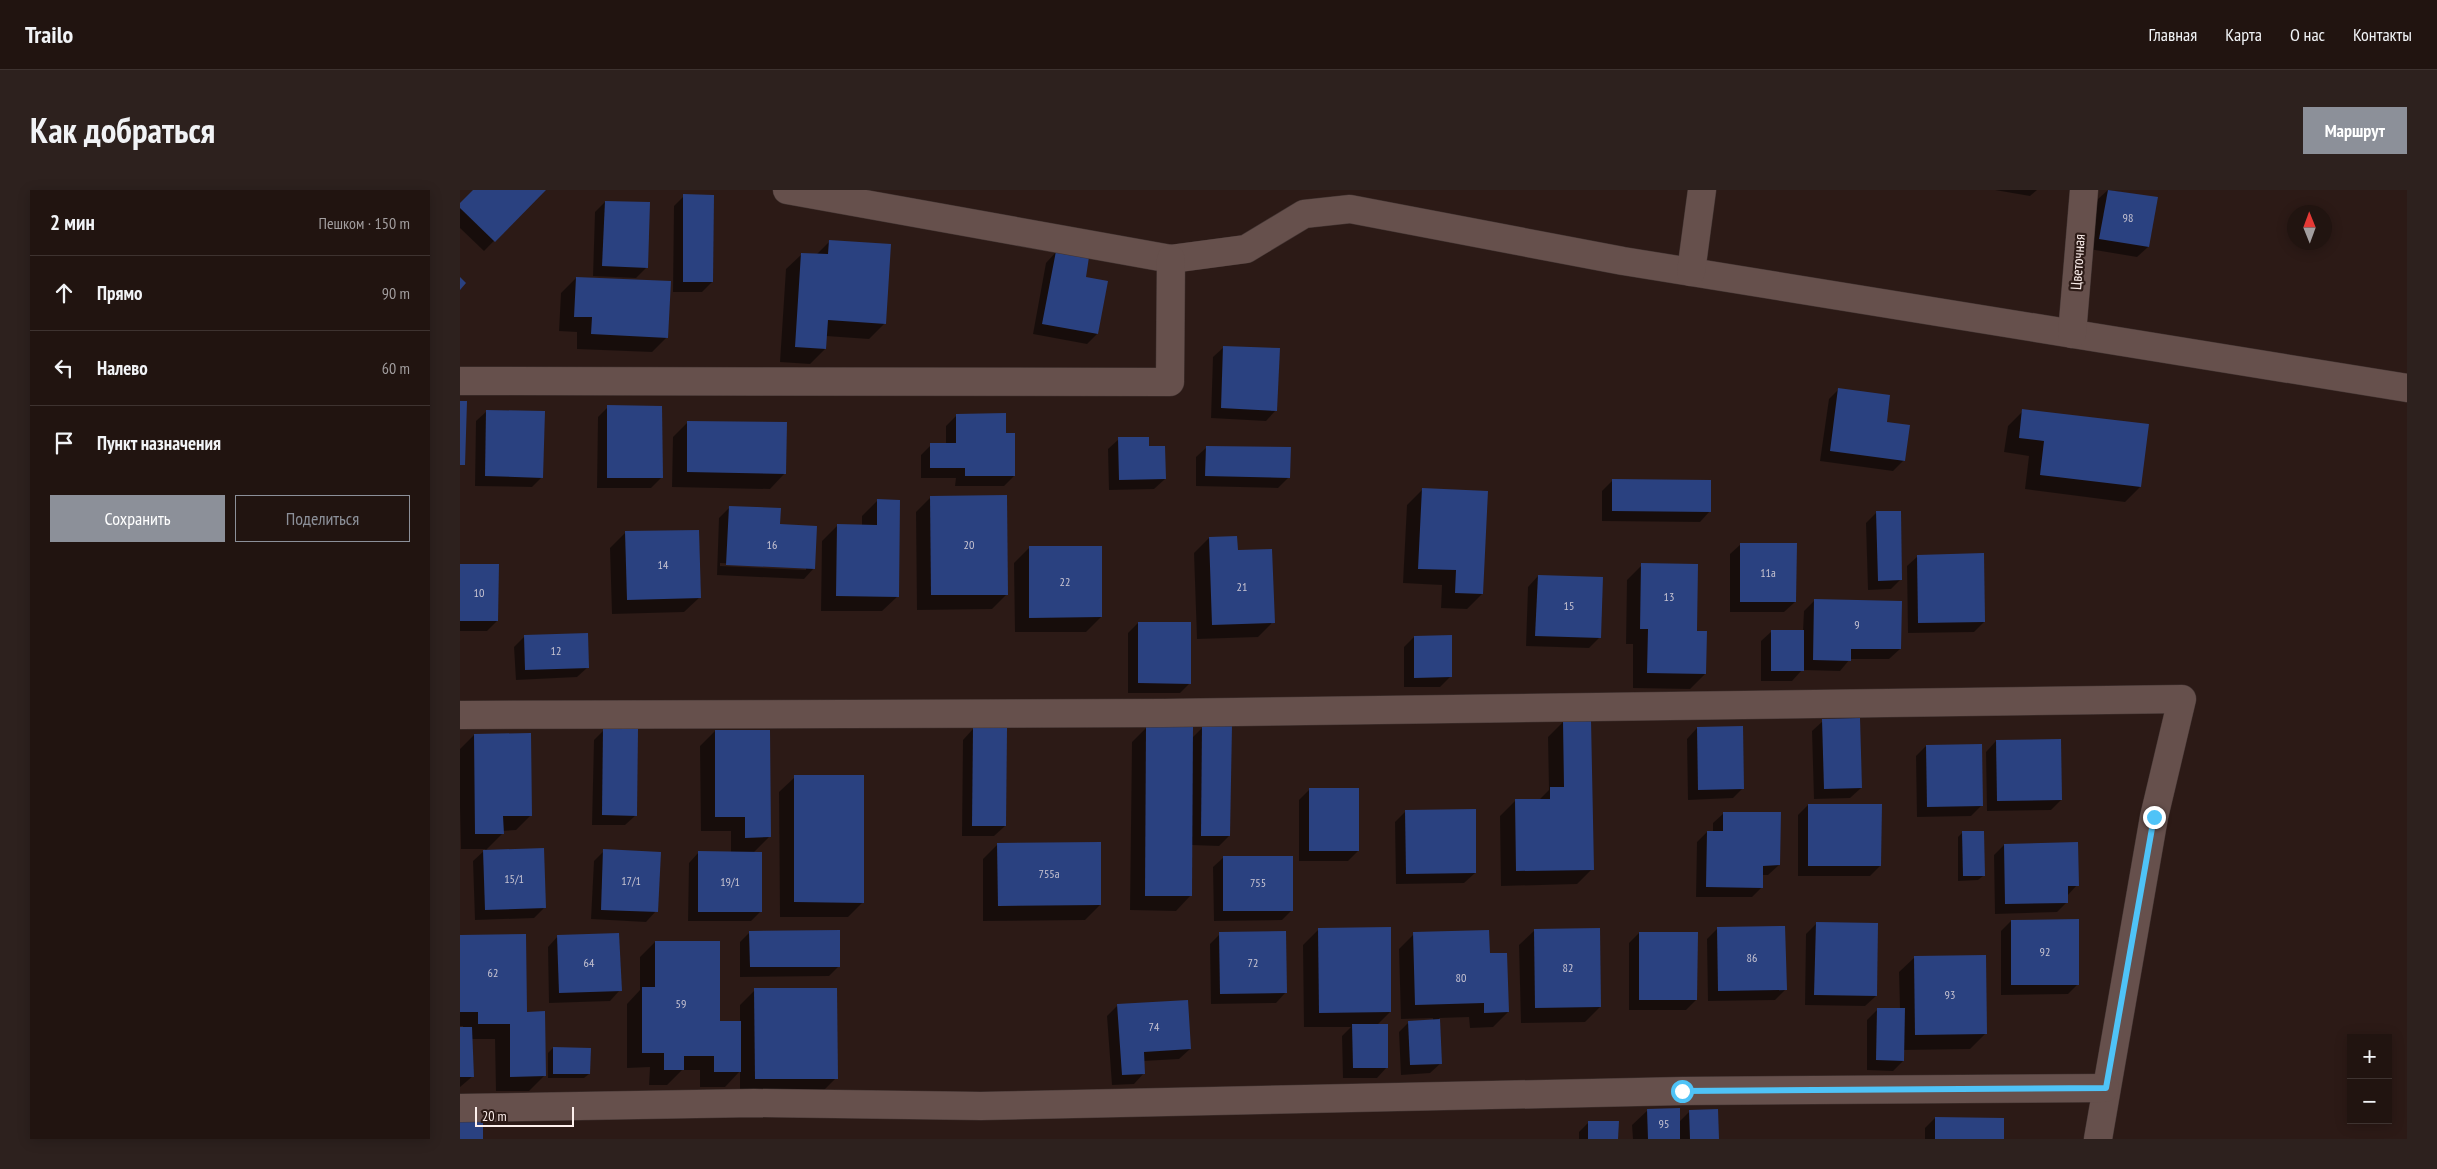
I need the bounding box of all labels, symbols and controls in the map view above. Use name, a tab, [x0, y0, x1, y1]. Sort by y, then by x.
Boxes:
text: Trailo	[25, 19, 73, 50]
text: Главная	[2149, 23, 2197, 46]
text: Карта	[2225, 23, 2262, 46]
text: О нас	[2290, 23, 2325, 46]
text: Контакты	[2353, 23, 2412, 46]
text: Как добраться	[30, 107, 215, 153]
button: Маршрут	[2303, 107, 2407, 154]
north arrow	[2287, 205, 2332, 250]
text: 2 мин	[50, 209, 95, 236]
house number: 98	[2123, 210, 2133, 225]
text: Пешком · 150 m	[319, 213, 410, 233]
street label: Цветочная	[2066, 233, 2089, 290]
icon: ahead	[50, 279, 78, 307]
text: Прямо	[97, 281, 142, 305]
text: 90 m	[382, 283, 410, 303]
icon: left	[50, 354, 78, 382]
text: Налево	[97, 356, 148, 380]
text: 60 m	[382, 358, 410, 378]
icon: arrive	[50, 429, 78, 457]
text: Пункт назначения	[97, 431, 221, 455]
button: Сохранить	[50, 495, 225, 542]
button: Поделиться	[235, 495, 410, 542]
house number: 16	[767, 537, 777, 552]
house number: 20	[964, 537, 974, 552]
house number: 14	[658, 557, 669, 572]
house number: 11а	[1760, 565, 1776, 580]
house number: 22	[1060, 574, 1070, 589]
house number: 21	[1237, 579, 1247, 594]
house number: 10	[474, 585, 484, 600]
house number: 13	[1664, 589, 1674, 604]
house number: 15	[1564, 598, 1574, 613]
house number: 9	[1854, 617, 1860, 632]
house number: 12	[551, 643, 561, 658]
route end	[2143, 806, 2166, 829]
house number: 755а	[1038, 866, 1060, 881]
house number: 15/1	[504, 871, 524, 886]
house number: 17/1	[621, 873, 641, 888]
house number: 19/1	[720, 874, 740, 889]
house number: 755	[1250, 875, 1266, 890]
house number: 92	[2040, 944, 2050, 959]
house number: 86	[1747, 950, 1757, 965]
house number: 64	[584, 955, 595, 970]
house number: 72	[1248, 955, 1258, 970]
house number: 82	[1563, 960, 1573, 975]
house number: 62	[488, 965, 498, 980]
house number: 80	[1456, 970, 1466, 985]
house number: 93	[1945, 987, 1955, 1002]
house number: 59	[676, 996, 686, 1011]
house number: 74	[1149, 1019, 1160, 1034]
map controls	[2347, 1034, 2392, 1124]
button: +	[2347, 1034, 2392, 1079]
button: −	[2347, 1079, 2392, 1124]
route start	[1671, 1080, 1694, 1103]
scale bar	[475, 1104, 574, 1127]
text: 20 m	[482, 1107, 507, 1125]
house number: 95	[1659, 1116, 1669, 1131]

